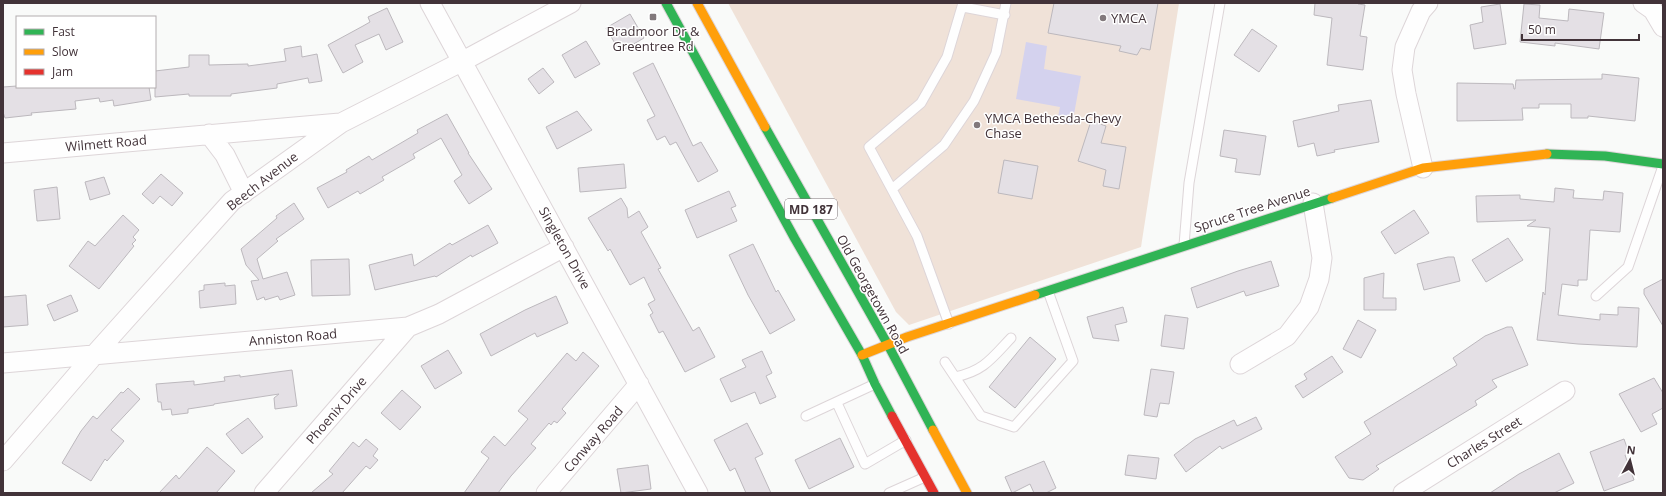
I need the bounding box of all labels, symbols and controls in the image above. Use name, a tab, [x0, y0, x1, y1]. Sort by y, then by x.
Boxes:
place label: YMCA	[1111, 9, 1147, 27]
marker: Bradmoor Dr & Greentree Rd	[648, 12, 658, 22]
marker: YMCA	[1098, 13, 1108, 23]
legend	[16, 16, 156, 88]
scale bar	[1522, 16, 1639, 42]
text: 50 m	[1528, 21, 1556, 38]
place label: Bradmoor Dr & Greentree Rd	[607, 22, 700, 55]
text: Fast	[52, 23, 75, 40]
text: Slow	[52, 43, 79, 60]
text: Jam	[51, 63, 73, 80]
place label: YMCA Bethesda-Chevy Chase	[985, 109, 1122, 142]
marker: YMCA Bethesda-Chevy Chase	[972, 120, 982, 130]
street label: Wilmett Road	[65, 130, 147, 156]
street label: Beech Avenue	[223, 147, 301, 215]
street label: Spruce Tree Avenue	[1192, 182, 1312, 236]
road number: MD 187	[785, 199, 837, 219]
street label: Singleton Drive	[535, 204, 595, 292]
street label: Old Georgetown Road	[833, 231, 913, 357]
street label: Anniston Road	[248, 324, 338, 350]
street label: Phoenix Drive	[302, 372, 370, 448]
street label: Conway Road	[559, 402, 627, 476]
street label: Charles Street	[1443, 412, 1525, 472]
north arrow	[1610, 440, 1650, 480]
text: N	[1626, 442, 1637, 458]

